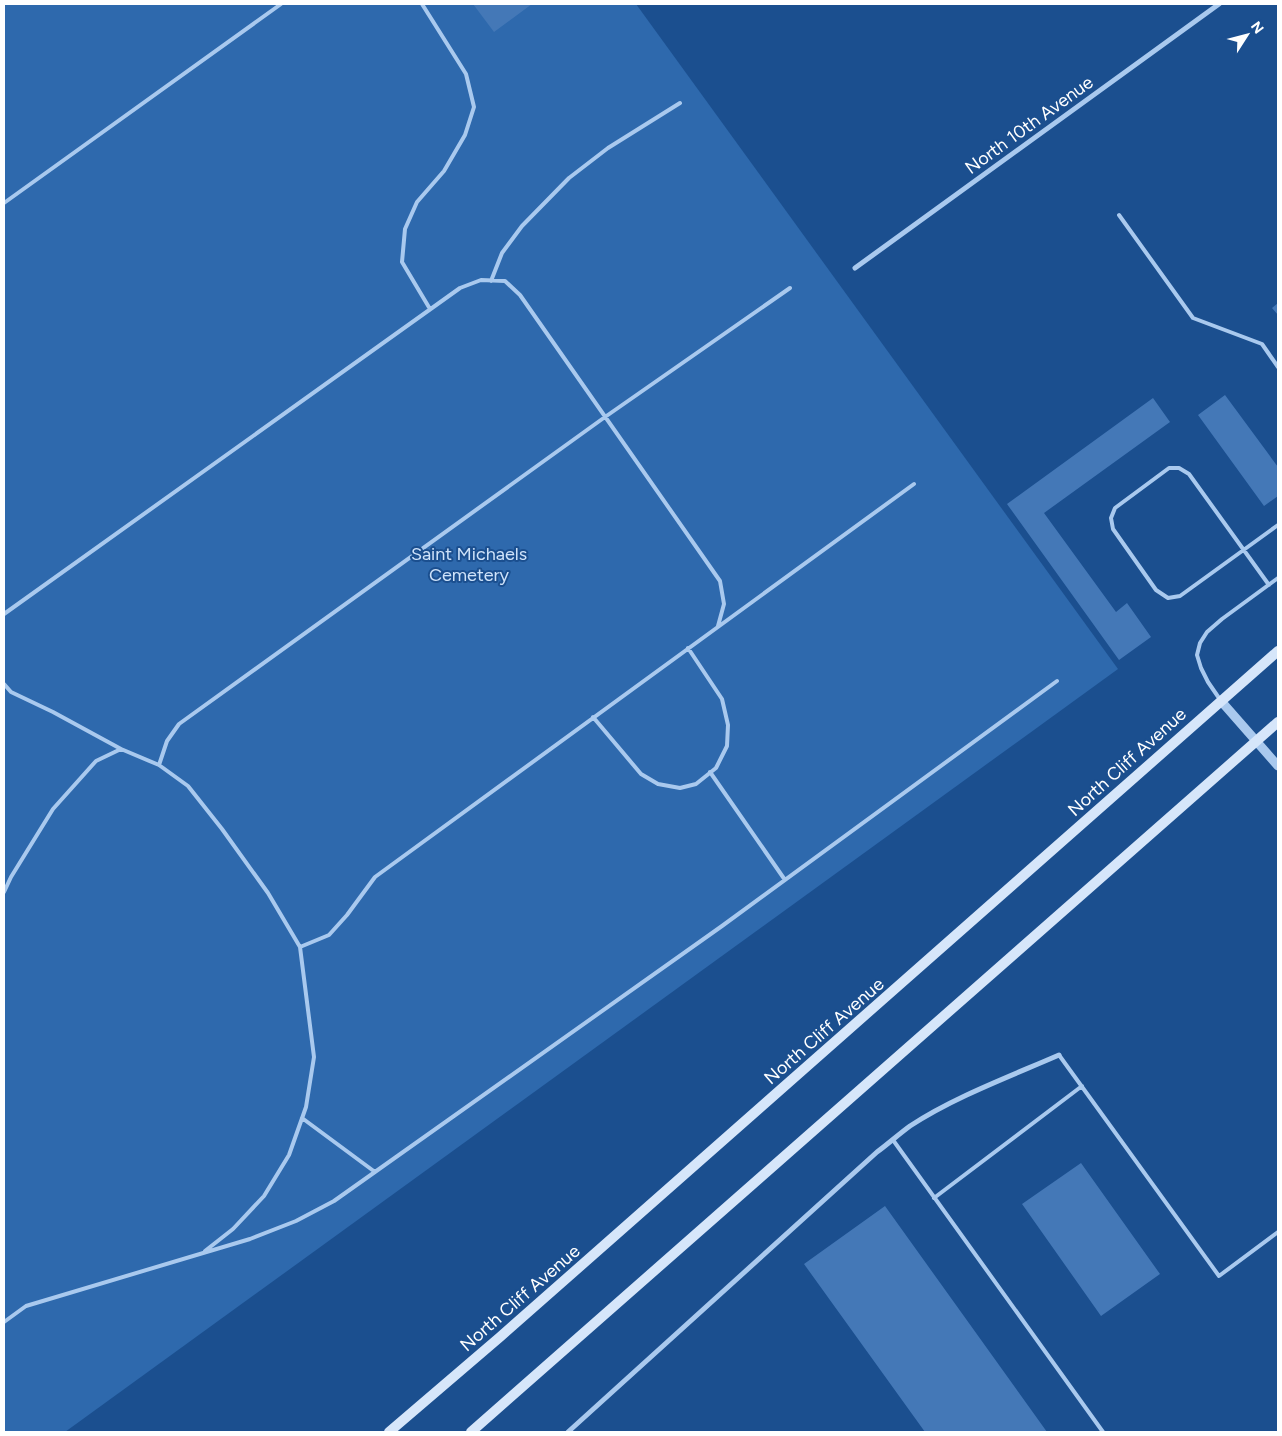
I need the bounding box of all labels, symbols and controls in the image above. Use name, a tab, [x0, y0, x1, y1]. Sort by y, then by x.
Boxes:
north arrow	[1222, 10, 1272, 60]
text: N	[1247, 18, 1267, 37]
street label: North 10th Avenue	[961, 71, 1097, 179]
park label: Saint Michaels Cemetery	[411, 543, 527, 586]
street label: North Cliff Avenue	[1063, 703, 1191, 821]
street label: North Cliff Avenue	[760, 973, 888, 1089]
street label: North Cliff Avenue	[456, 1240, 584, 1356]

